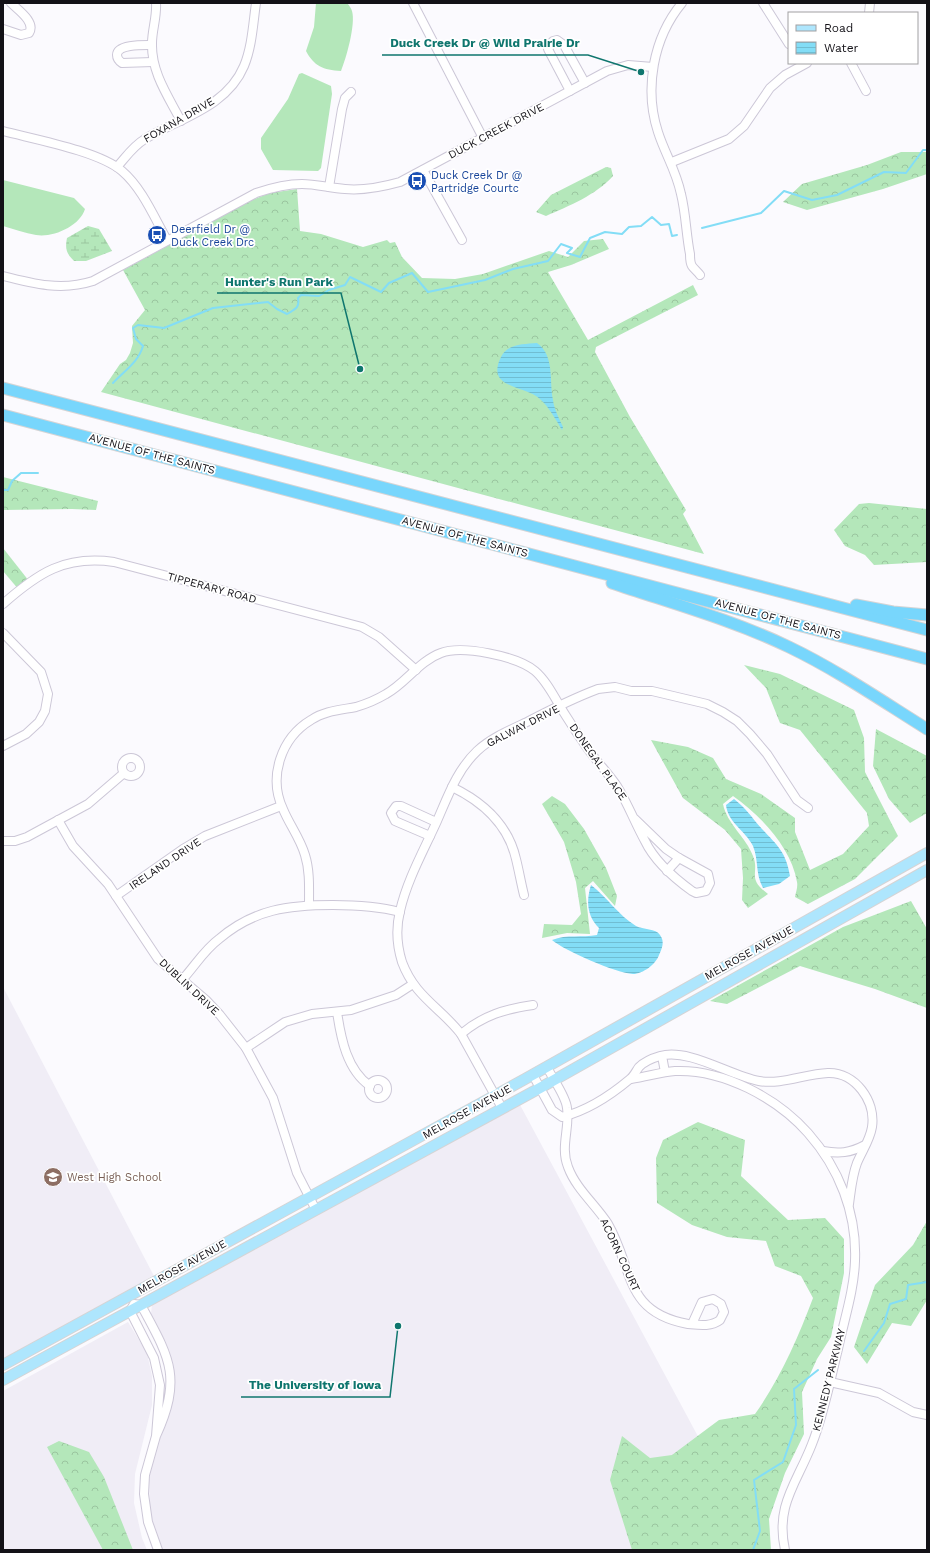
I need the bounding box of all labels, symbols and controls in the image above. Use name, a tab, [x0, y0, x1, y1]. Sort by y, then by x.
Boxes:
legend	[788, 12, 918, 64]
text: Road	[824, 21, 853, 35]
callout: Duck Creek Dr @ Wild Prairie Dr	[382, 31, 588, 55]
text: Duck Creek Dr @ Wild Prairie Dr	[390, 36, 581, 50]
text: Water	[824, 41, 859, 55]
street label: FOXANA DRIVE	[141, 94, 217, 146]
street label: DUCK CREEK DRIVE	[446, 100, 546, 162]
place label: Duck Creek Dr @ Partridge Courtc	[431, 169, 522, 195]
bus stop icon: Duck Creek Dr @ Partridge Courtc	[406, 170, 428, 192]
place label: Deerfield Dr @ Duck Creek Drc	[171, 223, 254, 249]
bus stop icon: Deerfield Dr @ Duck Creek Drc	[146, 224, 168, 246]
callout: Hunter's Run Park	[217, 269, 341, 293]
text: Hunter's Run Park	[225, 275, 333, 289]
street label: AVENUE OF THE SAINTS	[88, 431, 216, 477]
street label: AVENUE OF THE SAINTS	[401, 514, 529, 560]
street label: TIPPERARY ROAD	[166, 570, 258, 606]
street label: AVENUE OF THE SAINTS	[714, 596, 842, 642]
street label: GALWAY DRIVE	[484, 702, 562, 750]
street label: DONEGAL PLACE	[567, 721, 629, 803]
street label: IRELAND DRIVE	[127, 835, 203, 893]
street label: MELROSE AVENUE	[702, 923, 796, 983]
street label: DUBLIN DRIVE	[156, 956, 222, 1018]
street label: MELROSE AVENUE	[420, 1082, 514, 1142]
school or university icon: West High School	[42, 1166, 64, 1188]
place label: West High School	[67, 1171, 162, 1184]
street label: ACORN COURT	[597, 1216, 643, 1294]
street label: MELROSE AVENUE	[135, 1237, 229, 1297]
street label: KENNEDY PARKWAY	[810, 1326, 848, 1433]
callout: The University of Iowa	[241, 1373, 390, 1397]
text: The University of Iowa	[249, 1378, 381, 1392]

